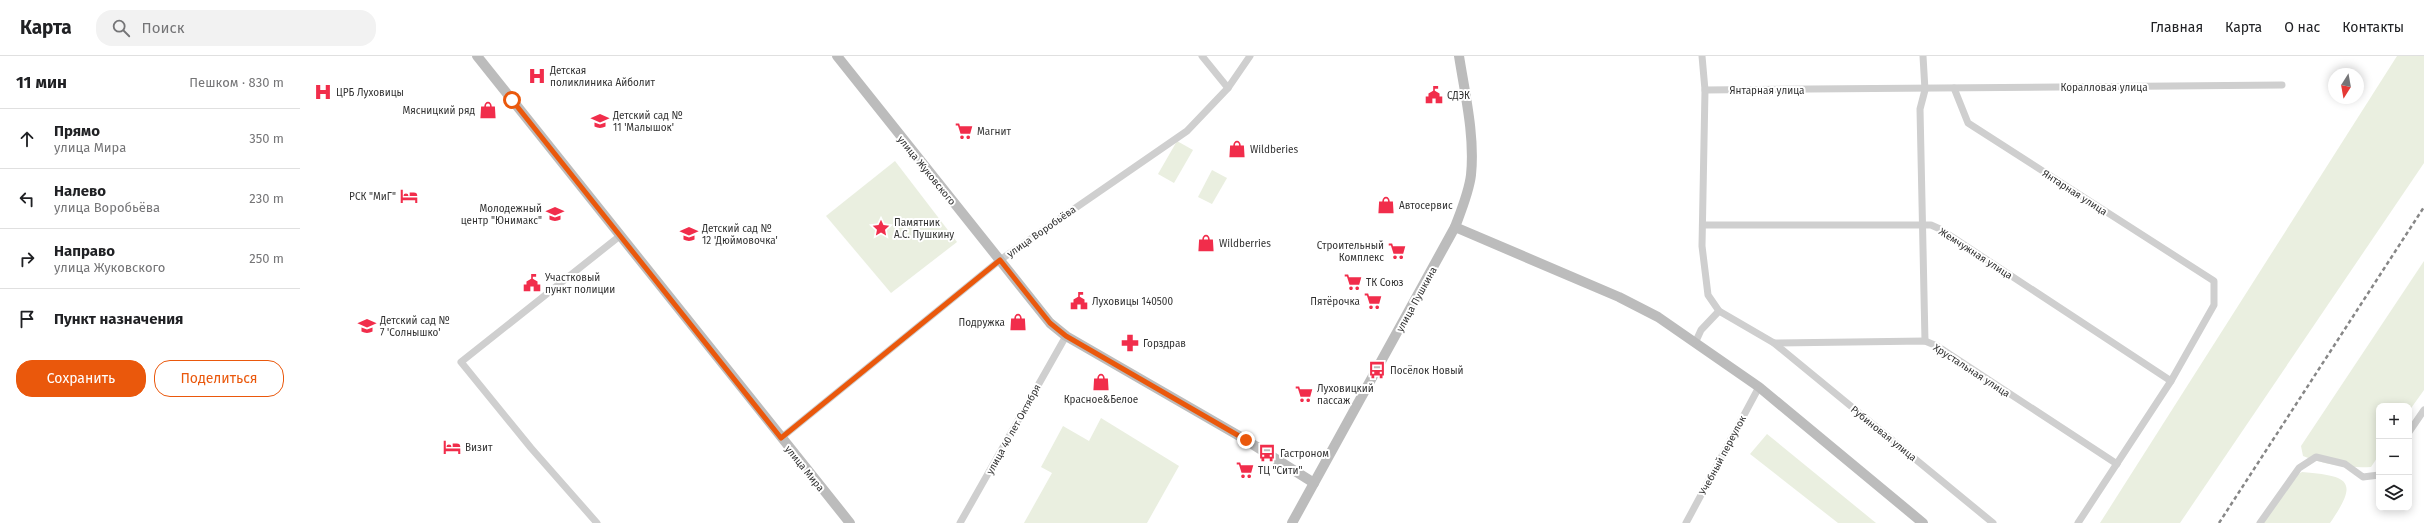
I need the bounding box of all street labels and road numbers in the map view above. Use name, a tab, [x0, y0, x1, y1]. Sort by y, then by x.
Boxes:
street label: Коралловая улица	[2060, 82, 2148, 94]
street label: Янтарная улица	[1730, 85, 1804, 97]
street label: улица Жуковского	[895, 134, 958, 208]
street label: Янтарная улица	[2040, 167, 2109, 218]
street label: улица Воробьёва	[1004, 203, 1078, 260]
street label: Жемчужная улица	[1936, 226, 2014, 282]
street label: улица Пушкина	[1394, 265, 1440, 334]
street label: Хрустальная улица	[1931, 342, 2012, 400]
street label: улица 40 лет Октября	[984, 382, 1044, 477]
street label: Рубиновая улица	[1848, 404, 1919, 464]
street label: Учебный переулок	[1697, 413, 1749, 497]
street label: улица Мира	[782, 443, 826, 494]

